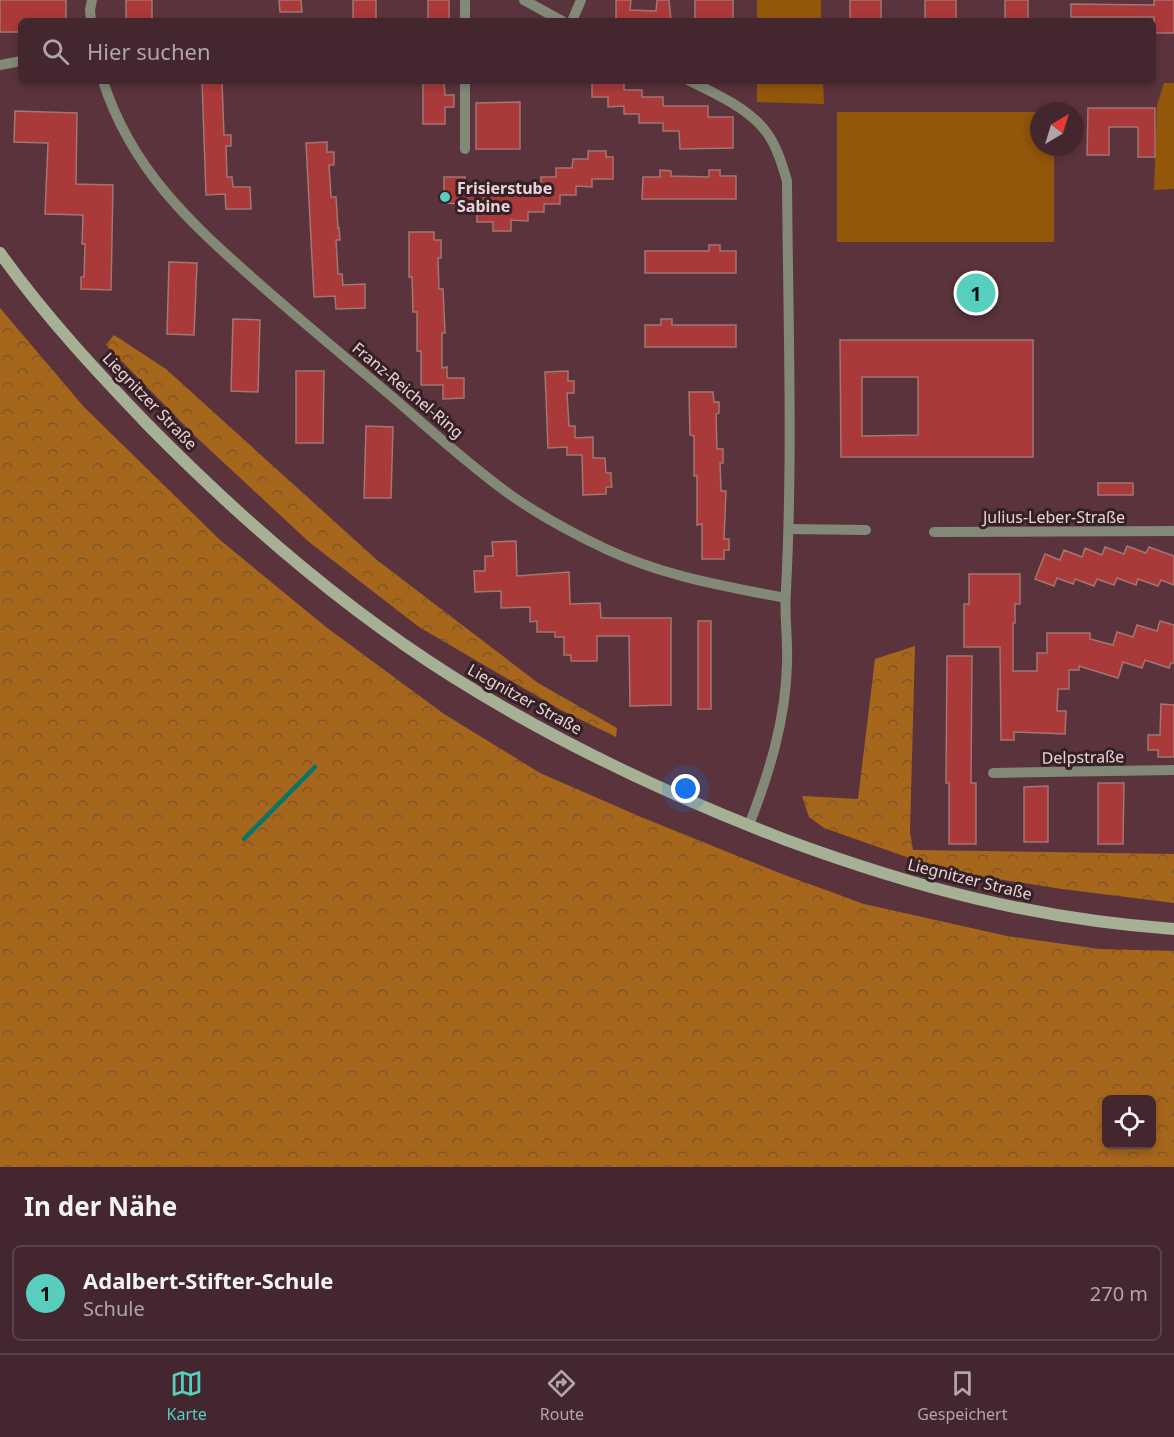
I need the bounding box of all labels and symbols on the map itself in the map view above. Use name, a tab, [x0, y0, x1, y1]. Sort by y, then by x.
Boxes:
north arrow	[1030, 102, 1084, 156]
place label: Frisierstube Sabine	[457, 177, 552, 217]
marker: Frisierstube Sabine	[438, 190, 452, 204]
pin: 1	[956, 270, 996, 316]
street label: Franz-Reichel-Ring	[348, 337, 468, 443]
street label: Liegnitzer Straße	[98, 348, 202, 454]
street label: Julius-Leber-Straße	[981, 506, 1125, 528]
street label: Liegnitzer Straße	[464, 658, 586, 740]
street label: Delpstraße	[1042, 745, 1124, 769]
your location	[671, 774, 700, 803]
street label: Liegnitzer Straße	[906, 853, 1034, 905]

